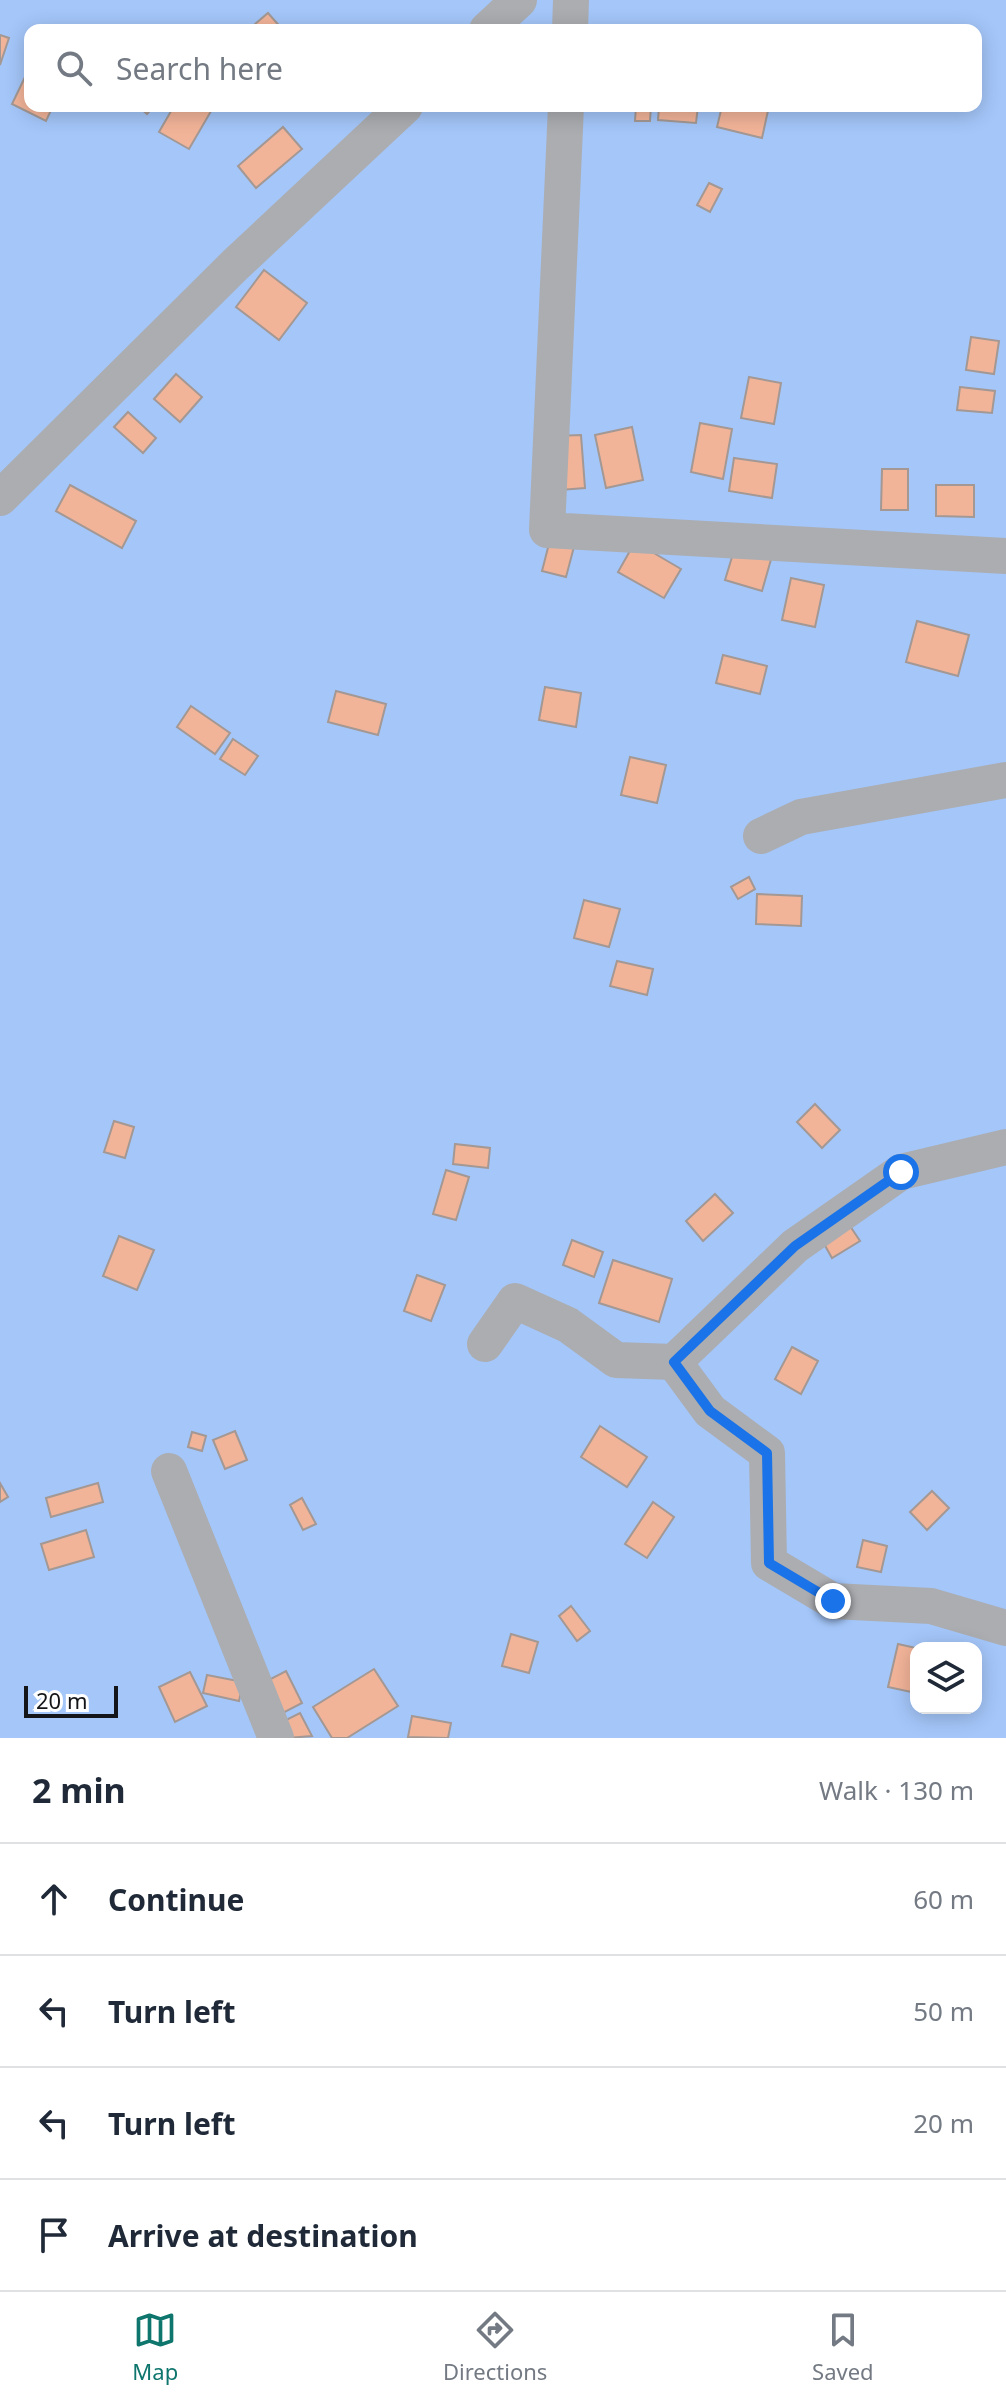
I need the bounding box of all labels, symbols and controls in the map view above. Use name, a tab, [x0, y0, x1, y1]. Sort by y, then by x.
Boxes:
search box	[24, 24, 982, 112]
icon: search	[52, 46, 96, 90]
text: Search here	[116, 48, 283, 89]
route start	[883, 1154, 919, 1190]
route end	[815, 1583, 851, 1619]
map controls	[910, 1642, 982, 1714]
button: layers	[910, 1642, 982, 1714]
scale bar	[24, 1682, 118, 1718]
text: 20 m	[36, 1685, 87, 1715]
text: 2 min	[32, 1767, 126, 1813]
text: Walk · 130 m	[819, 1772, 974, 1808]
icon: ahead	[32, 1877, 76, 1921]
text: Continue	[108, 1879, 244, 1920]
text: 60 m	[913, 1881, 974, 1917]
icon: left	[32, 1989, 76, 2033]
text: Turn left	[108, 1991, 236, 2032]
text: 50 m	[913, 1993, 974, 2029]
icon: left	[32, 2101, 76, 2145]
text: Turn left	[108, 2103, 236, 2144]
text: 20 m	[913, 2105, 974, 2141]
icon: arrive	[32, 2213, 76, 2257]
text: Arrive at destination	[108, 2215, 418, 2256]
tab: Map	[132, 2308, 178, 2386]
tab: Directions	[443, 2308, 547, 2386]
tab: Saved	[812, 2308, 874, 2386]

